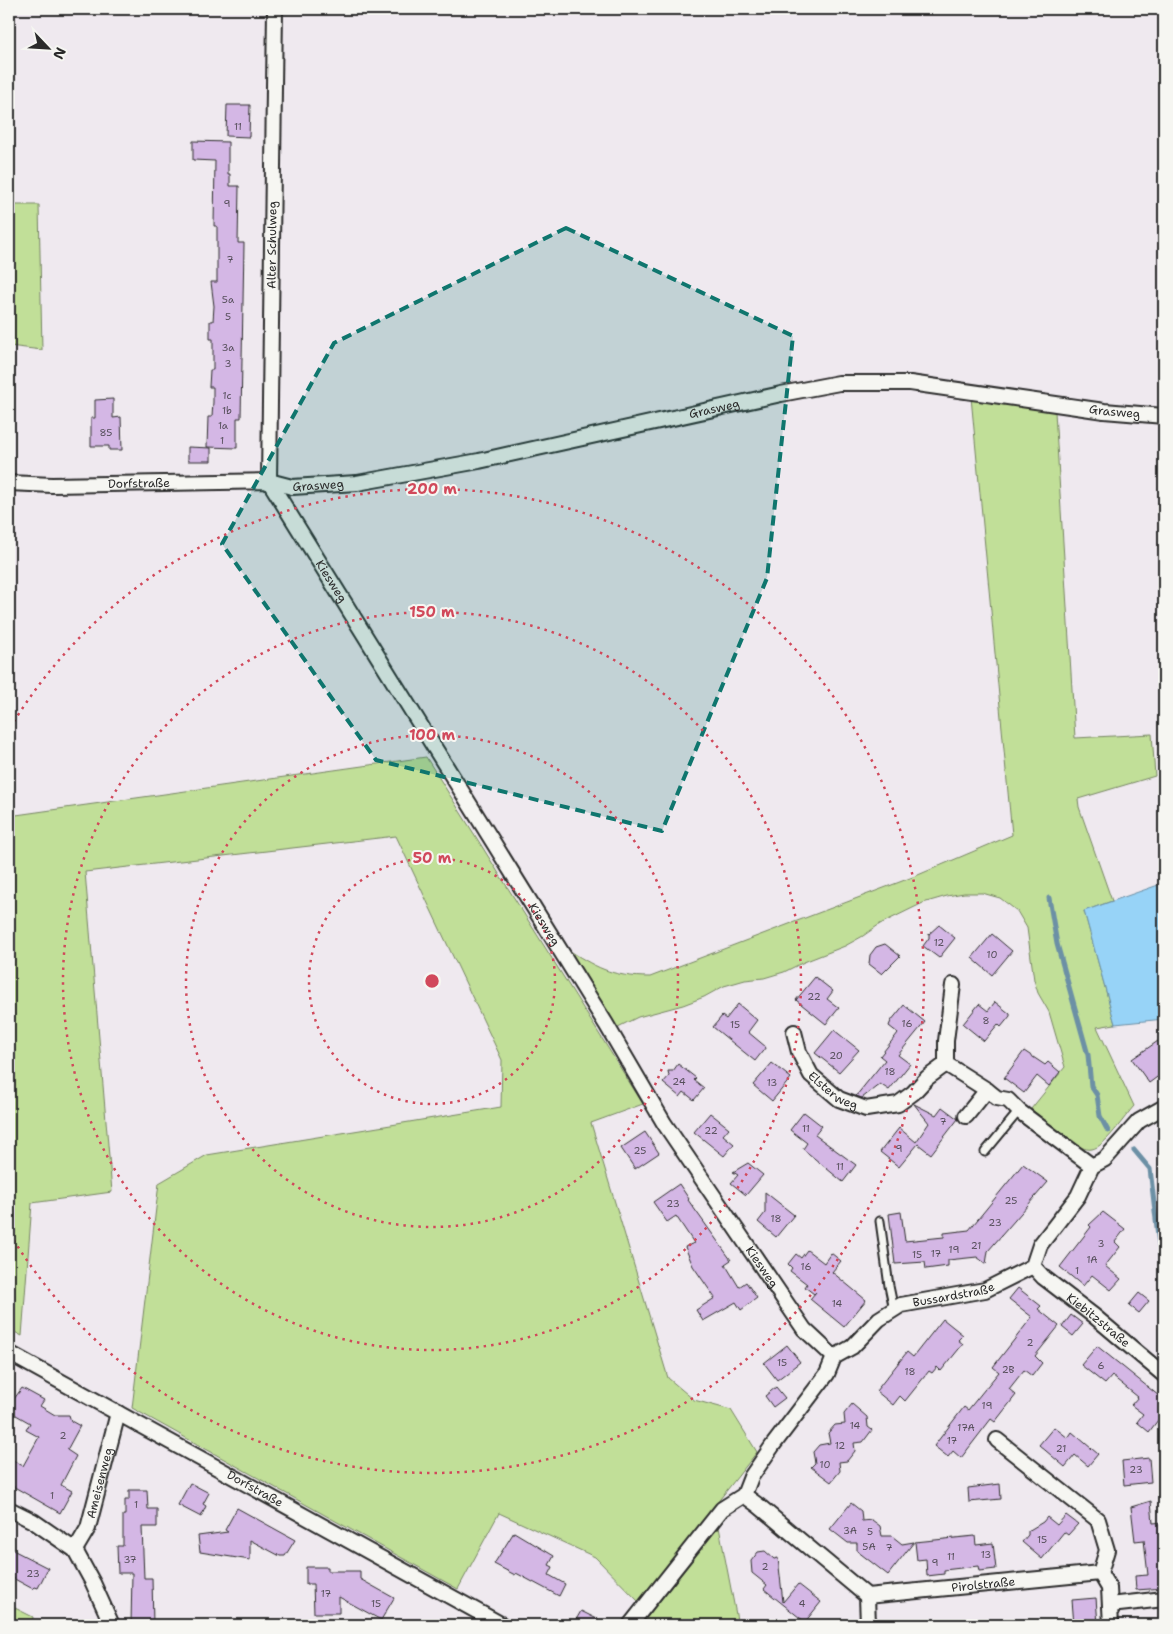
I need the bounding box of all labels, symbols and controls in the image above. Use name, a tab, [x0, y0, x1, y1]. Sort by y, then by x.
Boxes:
north arrow	[22, 22, 72, 72]
text: N	[49, 45, 70, 62]
house number: 11	[234, 120, 242, 133]
house number: 9	[224, 197, 231, 210]
street label: Alter Schulweg	[263, 201, 281, 289]
house number: 7	[227, 253, 234, 266]
house number: 5a	[222, 293, 235, 306]
house number: 5	[225, 310, 231, 323]
house number: 3a	[221, 341, 235, 354]
house number: 3	[225, 357, 232, 370]
house number: 1c	[222, 389, 232, 402]
street label: Grasweg	[688, 395, 741, 422]
street label: Grasweg	[1088, 401, 1141, 422]
house number: 1b	[222, 404, 232, 417]
house number: 1a	[218, 419, 229, 432]
house number: 85	[100, 426, 112, 439]
house number: 1	[220, 434, 224, 447]
street label: Dorfstraße	[108, 475, 170, 492]
street label: Grasweg	[292, 476, 344, 495]
text: 200 m	[407, 479, 457, 499]
street label: Kiesweg	[312, 557, 351, 606]
text: 150 m	[409, 602, 455, 622]
text: 100 m	[409, 725, 455, 745]
text: 50 m	[413, 848, 452, 868]
street label: Kiesweg	[525, 900, 564, 949]
house number: 12	[934, 936, 944, 949]
house number: 10	[987, 948, 997, 961]
centre of rings	[423, 972, 441, 990]
house number: 22	[807, 990, 821, 1003]
house number: 8	[983, 1014, 990, 1027]
house number: 16	[902, 1017, 912, 1030]
house number: 15	[730, 1018, 740, 1031]
house number: 20	[829, 1049, 843, 1062]
house number: 18	[884, 1065, 896, 1078]
street label: Elsterweg	[805, 1068, 860, 1113]
house number: 24	[672, 1075, 686, 1088]
house number: 13	[767, 1076, 777, 1089]
house number: 7	[940, 1115, 947, 1128]
house number: 11	[802, 1122, 810, 1135]
house number: 22	[704, 1124, 718, 1137]
house number: 9	[896, 1142, 903, 1155]
house number: 25	[634, 1144, 646, 1157]
house number: 11	[836, 1160, 844, 1173]
house number: 25	[1005, 1194, 1017, 1207]
house number: 23	[666, 1197, 680, 1210]
house number: 18	[770, 1212, 782, 1225]
house number: 23	[988, 1216, 1002, 1229]
house number: 3	[1098, 1237, 1105, 1250]
house number: 21	[971, 1239, 981, 1252]
street label: Kiesweg	[742, 1243, 782, 1291]
house number: 19	[949, 1243, 959, 1256]
house number: 17	[931, 1247, 941, 1260]
house number: 15	[912, 1248, 922, 1261]
house number: 1A	[1086, 1253, 1098, 1266]
house number: 16	[801, 1260, 811, 1273]
house number: 1	[1075, 1264, 1079, 1277]
street label: Bussardstraße	[911, 1278, 998, 1311]
street label: Kiebitzstraße	[1063, 1290, 1134, 1351]
house number: 14	[832, 1297, 842, 1310]
house number: 2	[1027, 1336, 1034, 1349]
house number: 15	[777, 1356, 787, 1369]
house number: 6	[1098, 1359, 1105, 1372]
house number: 2B	[1002, 1363, 1014, 1376]
house number: 18	[904, 1365, 916, 1378]
house number: 19	[982, 1399, 992, 1412]
house number: 14	[850, 1419, 860, 1432]
house number: 17A	[957, 1421, 975, 1434]
house number: 2	[60, 1429, 67, 1442]
house number: 17	[947, 1434, 957, 1447]
house number: 12	[835, 1439, 845, 1452]
house number: 21	[1056, 1442, 1066, 1455]
street label: Ameisenweg	[83, 1446, 117, 1520]
house number: 10	[820, 1458, 830, 1471]
house number: 23	[1129, 1463, 1143, 1476]
street label: Dorfstraße	[224, 1467, 286, 1511]
house number: 1	[50, 1489, 54, 1502]
house number: 1	[134, 1498, 138, 1511]
house number: 3A	[843, 1524, 857, 1537]
house number: 5	[867, 1525, 873, 1538]
house number: 15	[1037, 1533, 1047, 1546]
house number: 5A	[862, 1540, 876, 1553]
house number: 7	[886, 1541, 893, 1554]
house number: 13	[981, 1548, 991, 1561]
house number: 11	[947, 1550, 955, 1563]
house number: 37	[123, 1553, 137, 1566]
house number: 9	[932, 1556, 939, 1569]
house number: 2	[762, 1560, 769, 1573]
house number: 23	[26, 1567, 40, 1580]
street label: Pirolstraße	[951, 1573, 1016, 1596]
house number: 17	[321, 1587, 331, 1600]
house number: 15	[371, 1597, 381, 1610]
house number: 4	[799, 1597, 806, 1610]

